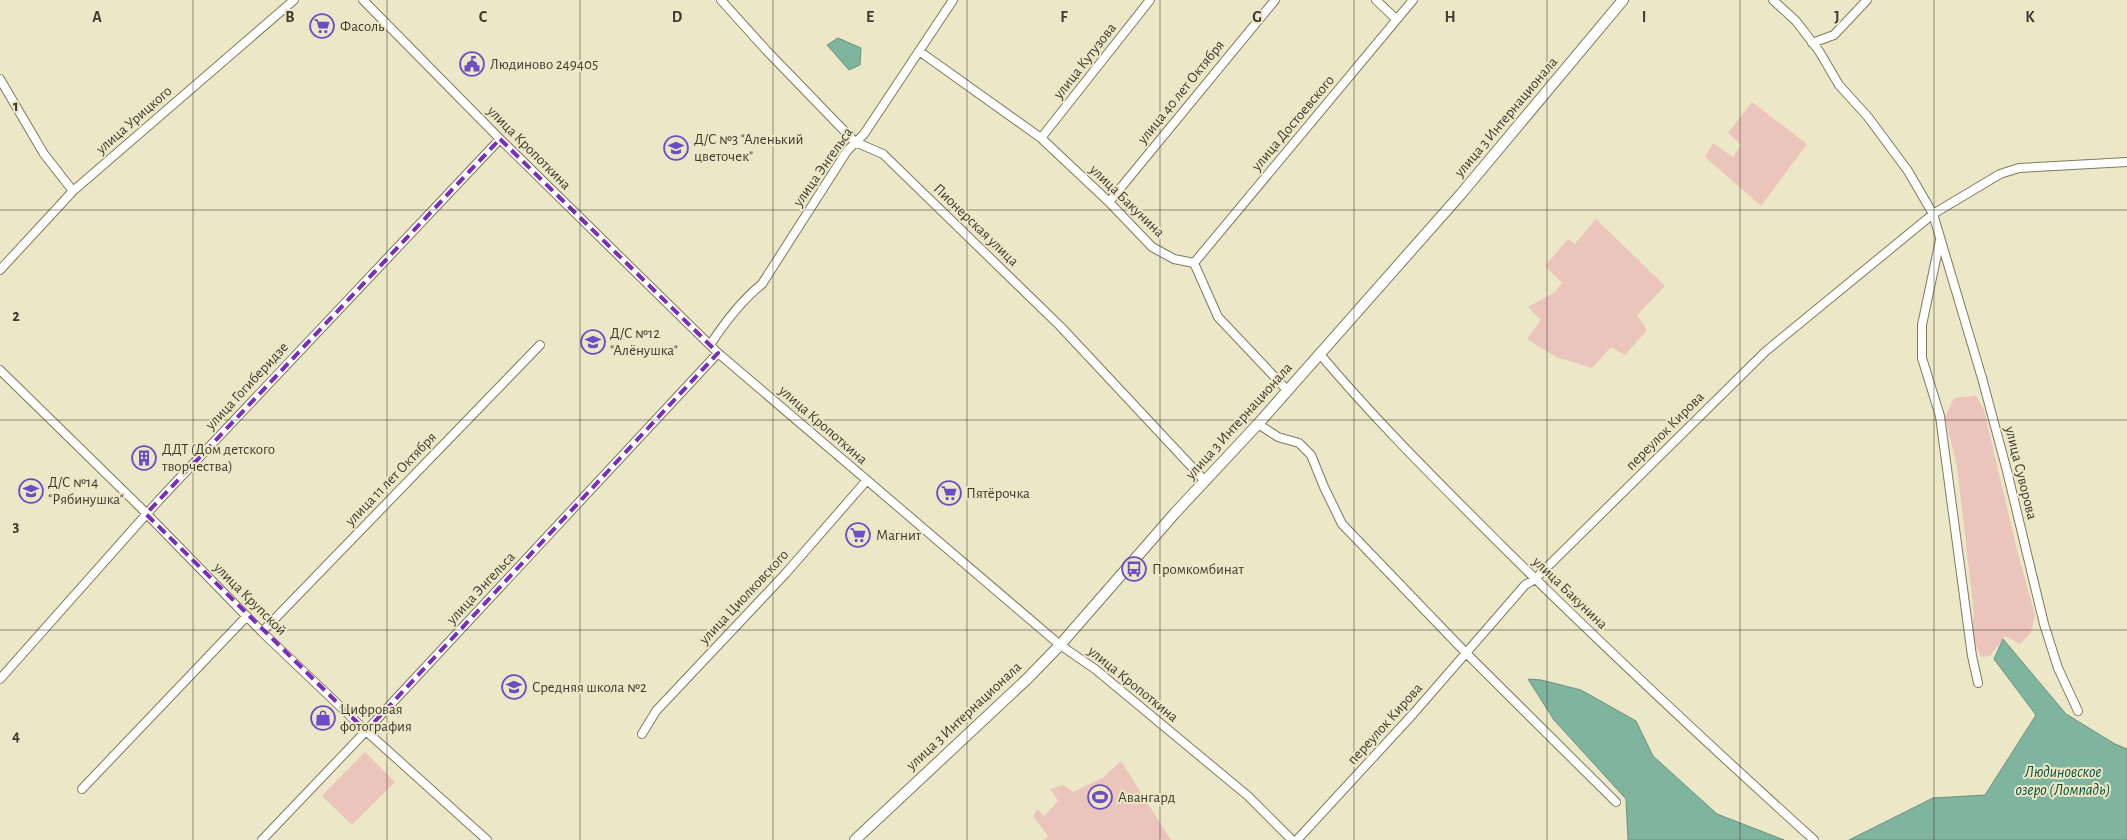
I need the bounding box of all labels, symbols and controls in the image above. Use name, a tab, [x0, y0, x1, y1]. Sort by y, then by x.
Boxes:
text: A	[92, 9, 102, 25]
text: B	[285, 9, 295, 25]
text: C	[479, 9, 488, 25]
text: D	[672, 9, 683, 25]
text: E	[866, 9, 874, 25]
text: F	[1060, 9, 1068, 25]
text: G	[1252, 9, 1262, 25]
text: H	[1444, 9, 1456, 25]
text: I	[1642, 9, 1646, 25]
text: J	[1834, 9, 1840, 25]
text: K	[2025, 9, 2035, 25]
supermarket icon: Фасоль	[309, 13, 335, 39]
place label: Фасоль	[340, 19, 385, 34]
street label: улица Кутузова	[1050, 20, 1119, 103]
street label: улица 40 лет Октября	[1134, 37, 1227, 147]
public building icon: Людиново 249405	[459, 51, 485, 77]
street label: улица 3 Интернационала	[1451, 54, 1560, 181]
place label: Людиново 249405	[490, 57, 598, 72]
street label: улица Достоевского	[1248, 72, 1337, 174]
street label: улица Урицкого	[92, 83, 175, 157]
text: 1	[13, 98, 19, 114]
street label: улица Кропоткина	[484, 103, 574, 193]
street label: улица Энгельса	[790, 125, 856, 210]
place label: Д/С №3 "Аленький цветочек"	[694, 132, 803, 164]
school or university icon: Д/С №3 "Аленький цветочек"	[663, 135, 689, 161]
street label: улица Бакунина	[1086, 161, 1167, 240]
street label: Пионерская улица	[931, 181, 1021, 269]
text: 2	[12, 308, 20, 324]
place label: Д/С №12 "Алёнушка"	[610, 326, 678, 358]
school or university icon: Д/С №12 "Алёнушка"	[580, 329, 606, 355]
street label: улица Гогиберидзе	[202, 339, 291, 433]
street label: улица 3 Интернационала	[1182, 360, 1295, 483]
street label: улица Кропоткина	[775, 382, 870, 467]
street label: переулок Кирова	[1623, 389, 1707, 473]
street label: улица Суворова	[2002, 424, 2040, 521]
street label: улица 11 лет Октября	[342, 429, 439, 529]
place label: ДДТ (Дом детского творчества)	[161, 442, 275, 474]
building icon: ДДТ (Дом детского творчества)	[131, 445, 157, 471]
place label: Д/С №14 "Рябинушка"	[48, 475, 124, 507]
school or university icon: Д/С №14 "Рябинушка"	[18, 478, 44, 504]
supermarket icon: Пятёрочка	[936, 480, 962, 506]
place label: Пятёрочка	[966, 486, 1030, 501]
text: 3	[13, 518, 20, 534]
supermarket icon: Магнит	[845, 522, 871, 548]
place label: Магнит	[876, 528, 922, 543]
street label: улица Циолковского	[696, 547, 791, 648]
street label: улица Энгельса	[443, 549, 518, 628]
street label: улица Бакунина	[1529, 553, 1610, 632]
bus stop icon: Промкомбинат	[1121, 556, 1147, 582]
street label: улица Крупской	[210, 559, 289, 638]
place label: Промкомбинат	[1152, 562, 1244, 577]
street label: улица Кропоткина	[1084, 642, 1181, 725]
street label: улица 3 Интернационала	[903, 659, 1025, 774]
school or university icon: Средняя школа №2	[501, 674, 527, 700]
place label: Средняя школа №2	[532, 680, 647, 695]
street label: переулок Кирова	[1345, 680, 1425, 768]
place label: Цифровая фотография	[340, 702, 412, 734]
shop icon: Цифровая фотография	[310, 705, 336, 731]
text: 4	[12, 728, 20, 744]
water label: Людиновское озеро (Ломпадь)	[2016, 764, 2110, 799]
sports icon: Авангард	[1087, 784, 1113, 810]
place label: Авангард	[1118, 790, 1175, 805]

